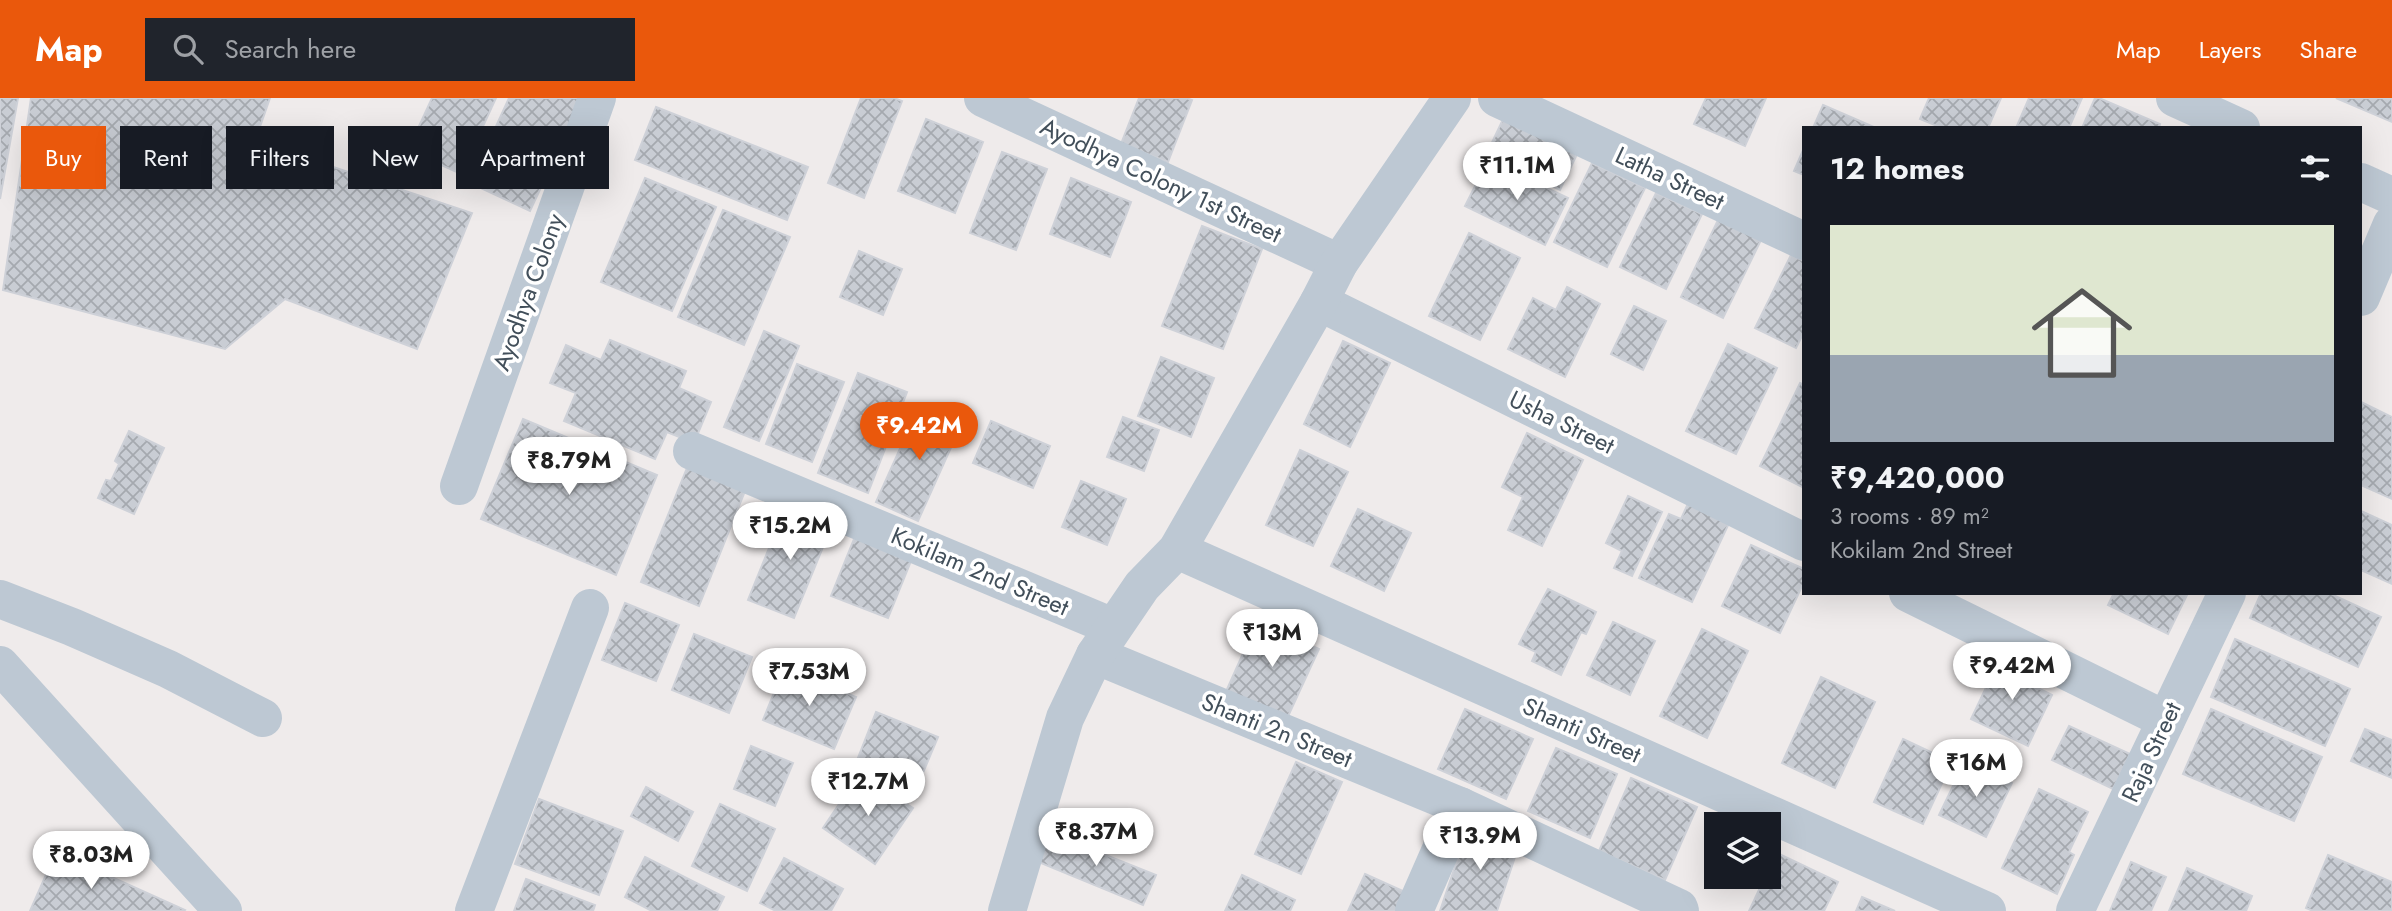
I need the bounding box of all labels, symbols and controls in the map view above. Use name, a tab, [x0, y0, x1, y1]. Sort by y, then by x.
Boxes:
search box	[145, 18, 635, 81]
text: Map	[35, 26, 103, 73]
icon: search	[169, 30, 207, 68]
text: Search here	[225, 30, 356, 68]
text: Map	[2116, 32, 2161, 67]
text: Layers	[2199, 32, 2261, 67]
text: Share	[2299, 32, 2357, 67]
street label: Ayodhya Colony 1st Street	[1035, 109, 1288, 251]
chip: Buy	[21, 126, 106, 189]
chip: Rent	[120, 126, 212, 189]
chip: Filters	[226, 126, 334, 189]
chip: New	[348, 126, 442, 189]
chip: Apartment	[456, 126, 609, 189]
street label: Latha Street	[1610, 137, 1730, 219]
pin: ₹11.1M	[1460, 142, 1574, 202]
text: 12 homes	[1830, 147, 1964, 190]
text: ₹11.1M	[1479, 148, 1555, 182]
icon: filters	[2296, 149, 2334, 187]
street label: Ayodhya Colony	[483, 208, 573, 375]
icon: home	[2019, 270, 2145, 396]
street label: Usha Street	[1503, 381, 1621, 463]
pin: ₹9.42M	[862, 402, 976, 462]
text: ₹9.42M	[876, 408, 962, 442]
pin: ₹8.79M	[512, 438, 626, 497]
text: ₹8.79M	[527, 443, 611, 477]
text: ₹9,420,000	[1830, 456, 2005, 499]
text: 3 rooms · 89 m²	[1830, 499, 1989, 533]
pin: ₹15.2M	[733, 503, 847, 562]
text: ₹15.2M	[749, 508, 831, 542]
street label: Kokilam 2nd Street	[886, 518, 1075, 624]
text: Kokilam 2nd Street	[1830, 533, 2012, 567]
pin: ₹13M	[1231, 610, 1313, 669]
text: ₹13M	[1242, 615, 1302, 649]
pin: ₹9.42M	[1955, 642, 2069, 702]
pin: ₹7.53M	[752, 648, 866, 708]
text: ₹9.42M	[1969, 648, 2055, 682]
text: ₹7.53M	[768, 654, 850, 688]
street label: Shanti 2n Street	[1196, 684, 1358, 776]
street label: Shanti Street	[1517, 688, 1647, 772]
street label: Raja Street	[2113, 696, 2190, 808]
pin: ₹16M	[1935, 740, 2017, 799]
text: ₹16M	[1946, 745, 2006, 779]
pin: ₹12.7M	[811, 758, 925, 818]
text: ₹12.7M	[827, 764, 909, 798]
pin: ₹8.37M	[1039, 808, 1153, 868]
pin: ₹13.9M	[1423, 812, 1537, 872]
map controls	[1704, 812, 1781, 889]
button: layers	[1704, 812, 1781, 889]
text: ₹8.37M	[1055, 814, 1137, 848]
text: ₹13.9M	[1439, 818, 1521, 852]
pin: ₹8.03M	[34, 832, 148, 891]
text: ₹8.03M	[49, 837, 133, 871]

